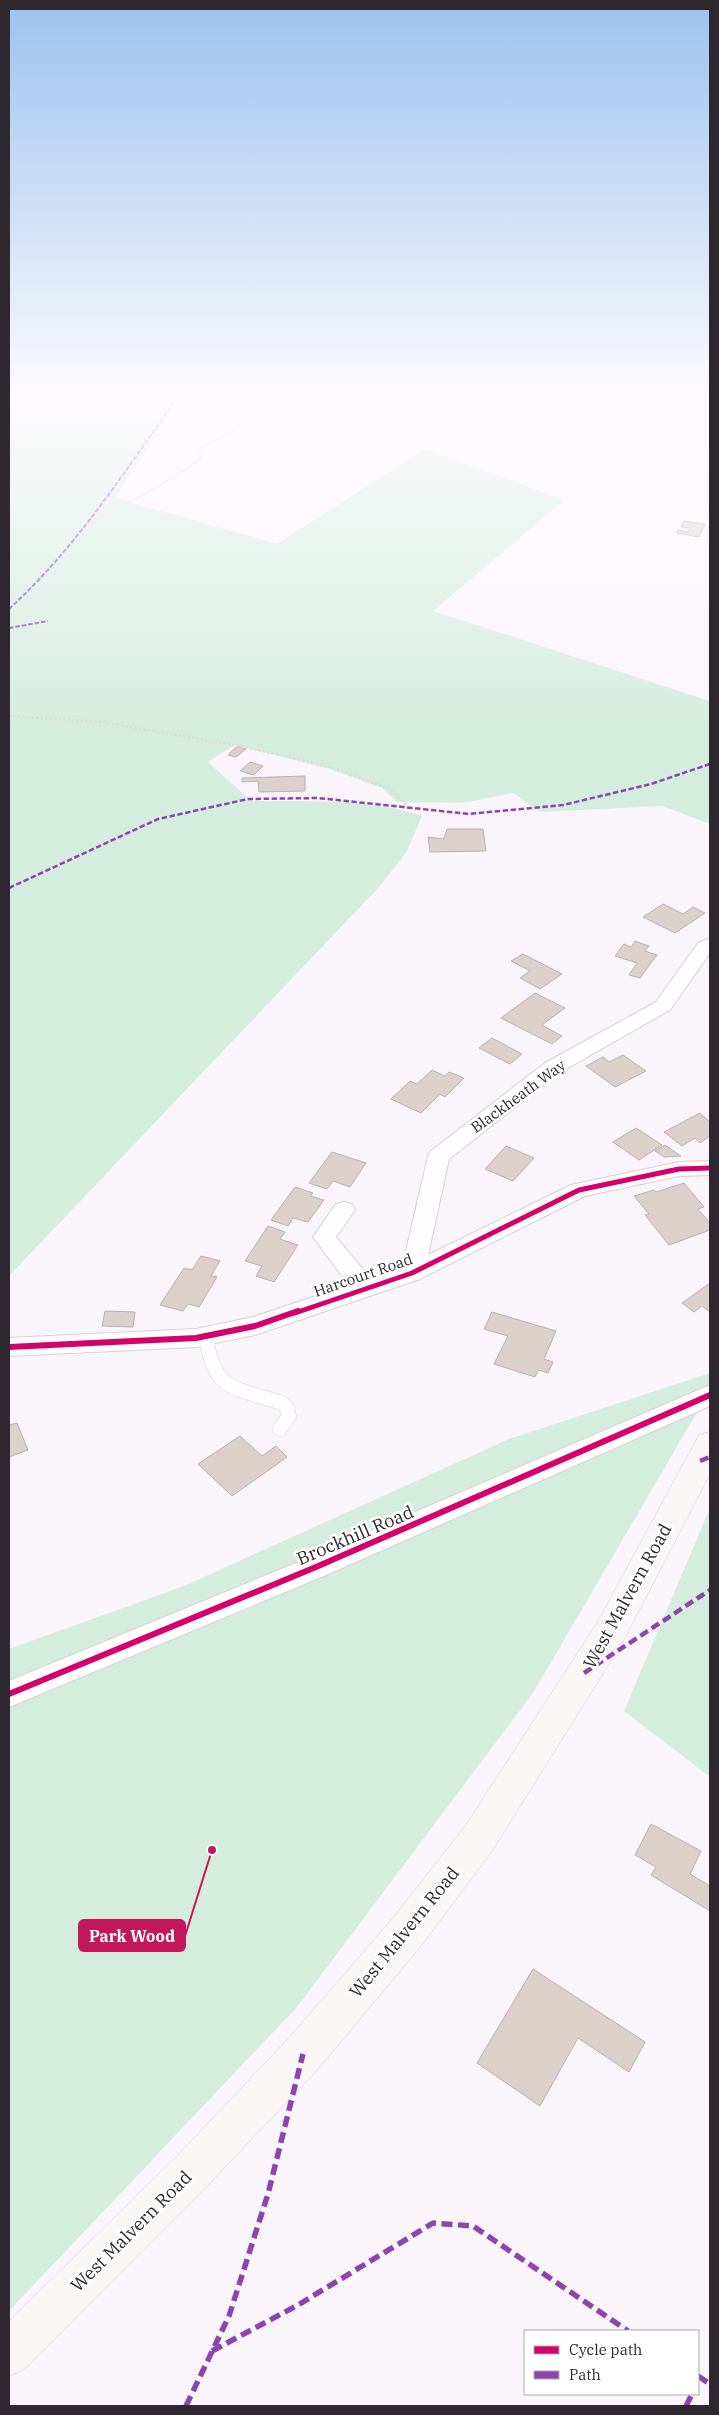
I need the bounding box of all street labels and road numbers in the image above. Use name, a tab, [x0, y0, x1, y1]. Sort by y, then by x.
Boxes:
street label: Blackheath Way	[467, 1055, 569, 1137]
street label: Harcourt Road	[311, 1249, 415, 1301]
street label: Brockhill Road	[293, 1500, 417, 1570]
street label: West Malvern Road	[578, 1520, 676, 1672]
street label: West Malvern Road	[344, 1862, 464, 2002]
street label: West Malvern Road	[66, 2166, 196, 2296]

